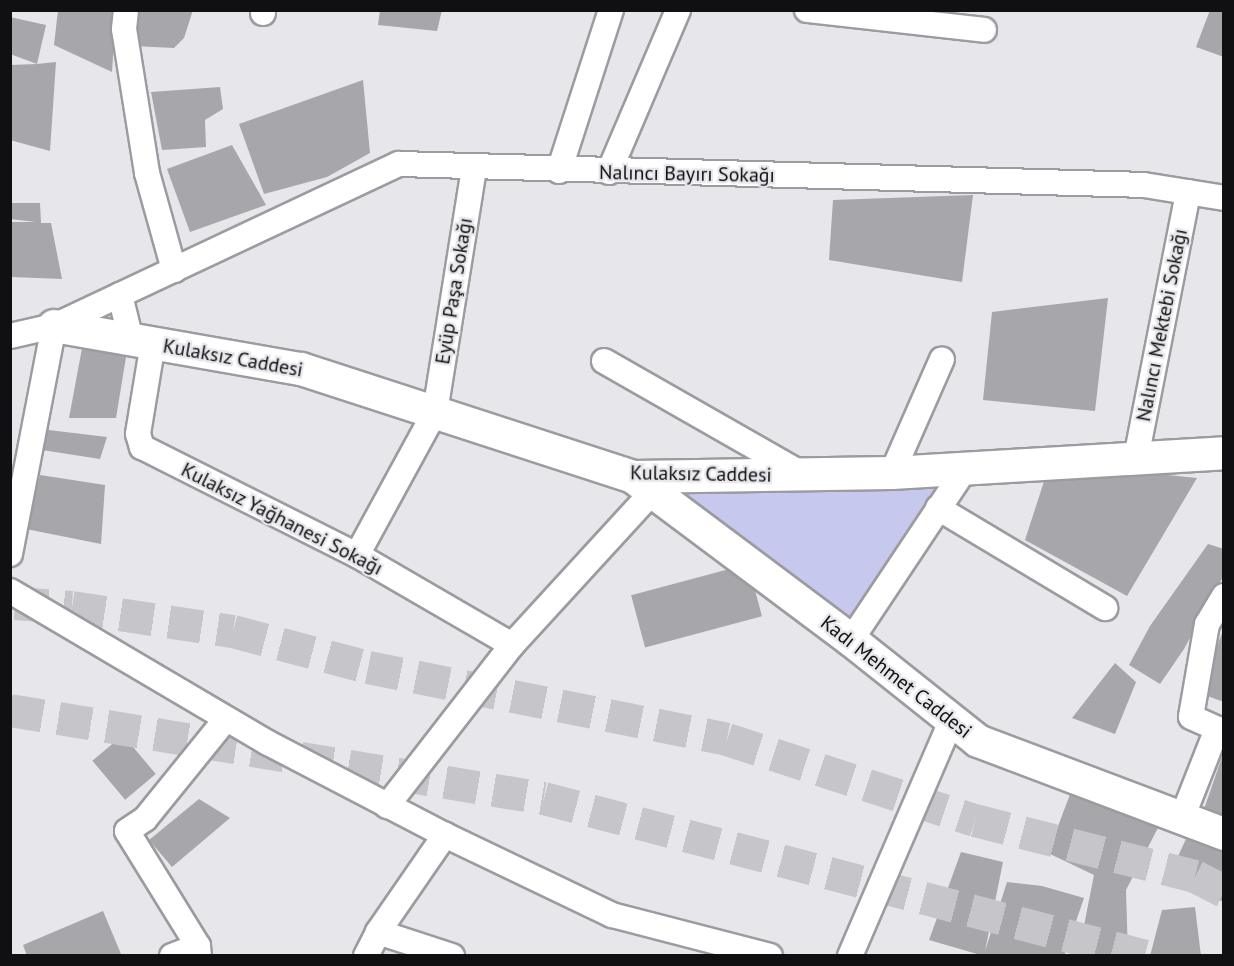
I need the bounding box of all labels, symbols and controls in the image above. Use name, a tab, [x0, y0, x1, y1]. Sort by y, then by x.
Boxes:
street label: Nalıncı Bayırı Sokağı	[599, 160, 775, 188]
street label: Eyüp Paşa Sokağı	[431, 216, 477, 366]
street label: Nalıncı Mektebi Sokağı	[1132, 227, 1192, 423]
street label: Kulaksız Caddesi	[161, 334, 305, 382]
street label: Kulaksız Yağhanesi Sokağı	[177, 457, 387, 581]
street label: Kulaksız Caddesi	[630, 461, 772, 487]
street label: Kadı Mehmet Caddesi	[816, 611, 976, 743]

